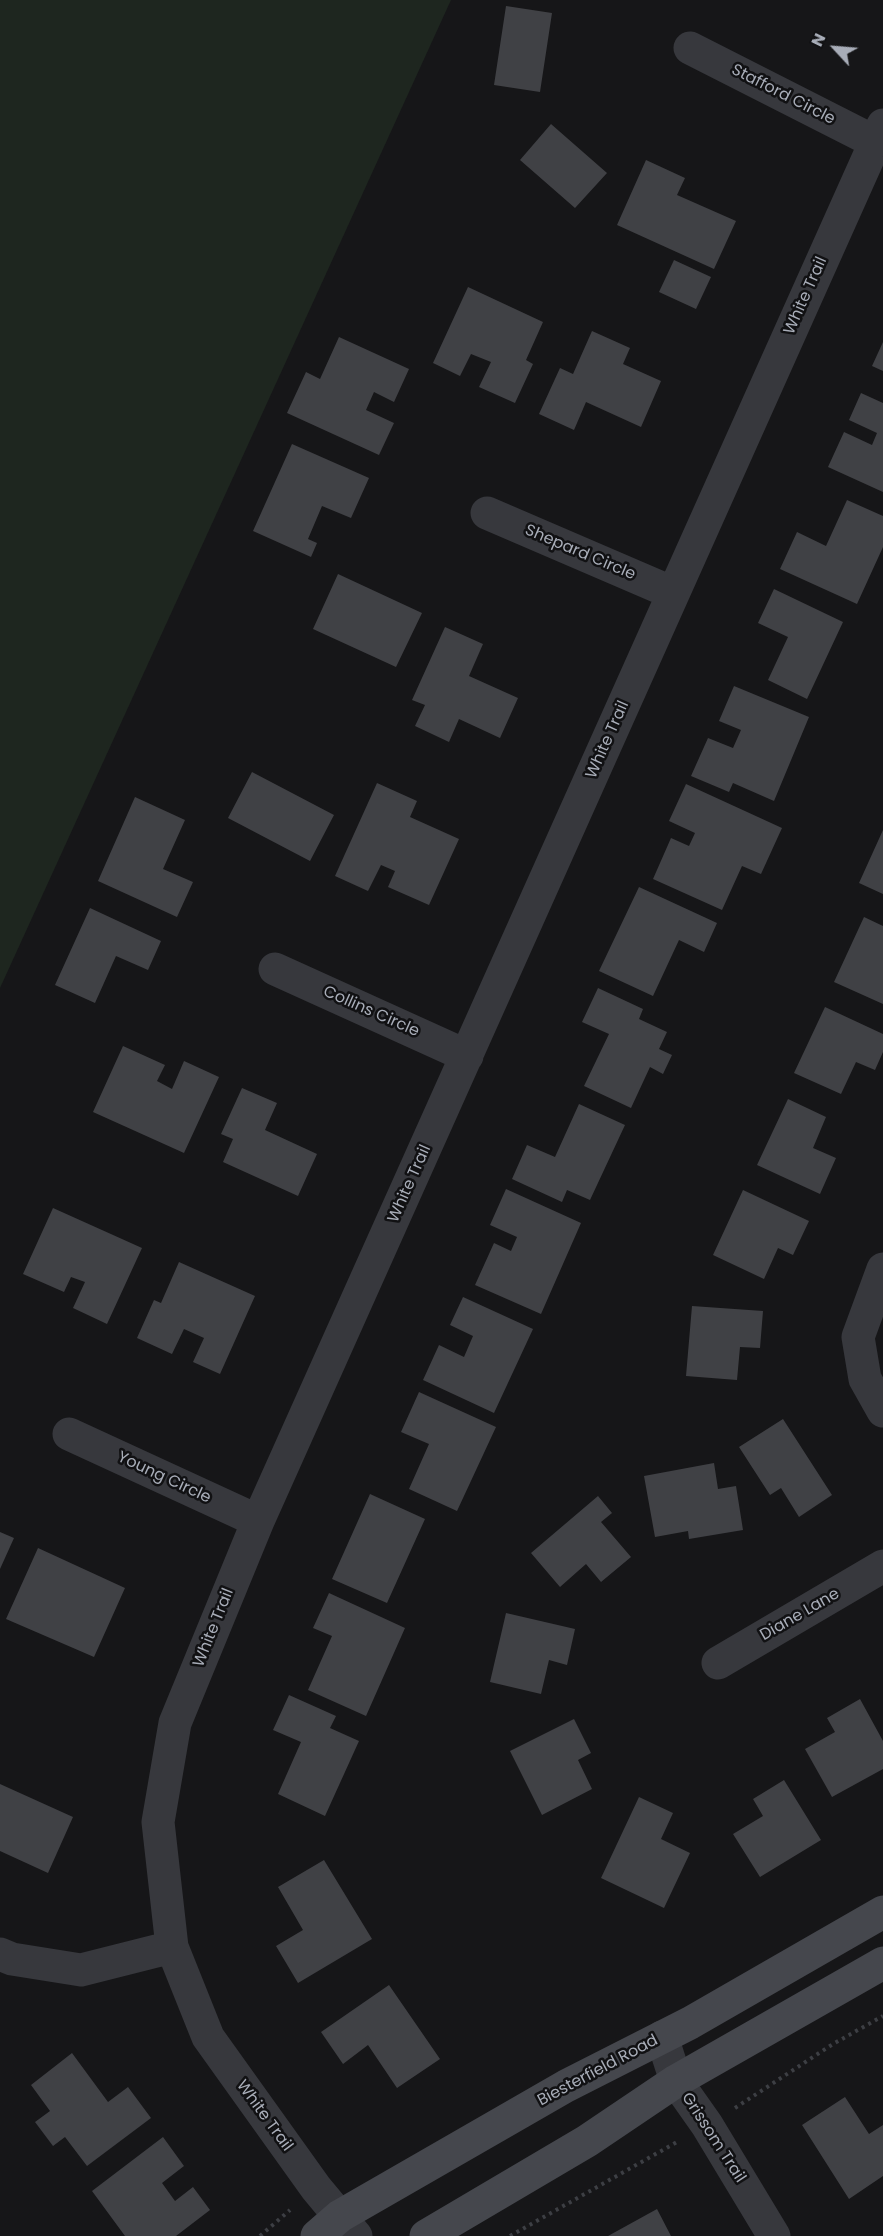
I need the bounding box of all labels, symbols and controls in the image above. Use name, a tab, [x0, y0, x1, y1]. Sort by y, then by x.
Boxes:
north arrow	[805, 18, 865, 78]
text: N	[805, 29, 831, 50]
street label: Stafford Circle	[728, 61, 838, 129]
street label: White Trail	[780, 254, 832, 338]
street label: Shepard Circle	[522, 521, 638, 585]
street label: White Trail	[582, 698, 634, 782]
street label: Collins Circle	[320, 982, 422, 1042]
street label: White Trail	[384, 1142, 436, 1226]
street label: Young Circle	[114, 1448, 214, 1508]
street label: Diane Lane	[757, 1585, 843, 1645]
street label: White Trail	[190, 1586, 238, 1670]
street label: Biesterfield Road	[535, 2031, 661, 2111]
street label: White Trail	[232, 2077, 296, 2155]
street label: Grissom Trail	[677, 2089, 749, 2187]

